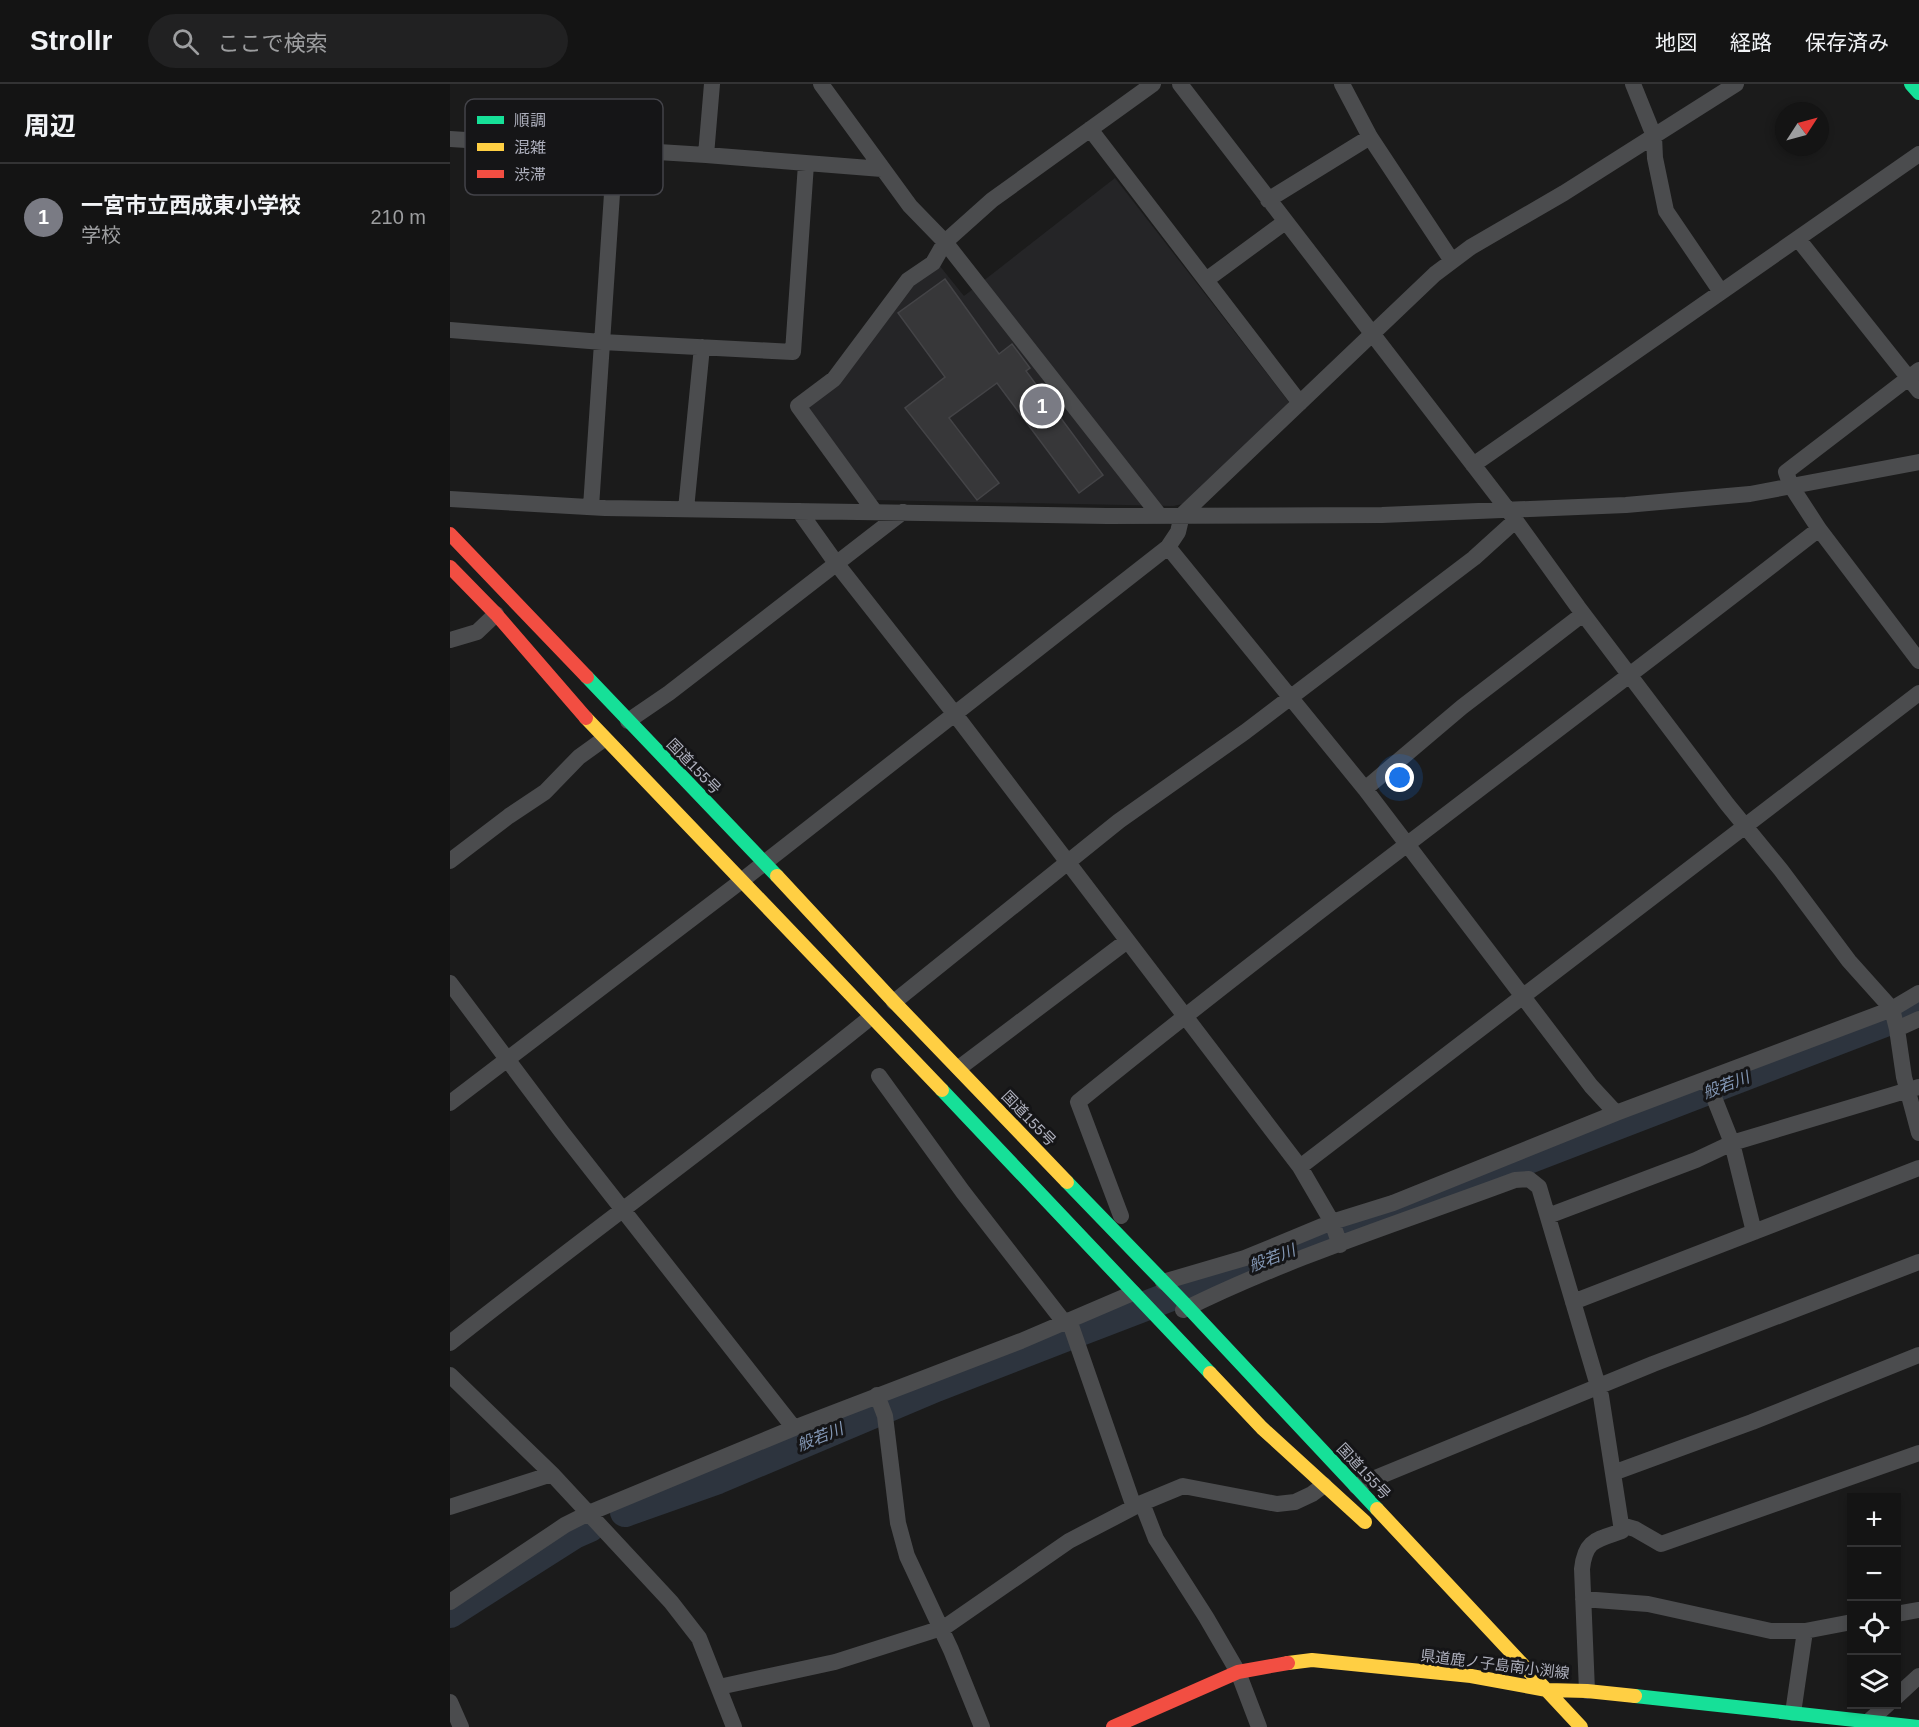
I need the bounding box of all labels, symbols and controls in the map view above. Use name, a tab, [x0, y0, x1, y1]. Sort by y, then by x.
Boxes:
search box	[148, 14, 568, 68]
text: Strollr	[30, 25, 112, 56]
icon: search	[169, 25, 202, 58]
text: ここで検索	[217, 31, 327, 56]
text: 地図	[1655, 31, 1697, 54]
text: 経路	[1730, 31, 1772, 54]
text: 保存済み	[1805, 31, 1889, 54]
legend	[465, 99, 663, 195]
north arrow	[1775, 102, 1829, 156]
text: 周辺	[24, 111, 76, 141]
text: 順調	[514, 112, 546, 129]
text: 混雑	[514, 139, 546, 156]
text: 渋滞	[514, 166, 546, 183]
text: 一宮市立西成東小学校	[81, 193, 301, 218]
text: 1	[38, 206, 49, 228]
text: 210 m	[370, 206, 426, 228]
text: 学校	[81, 224, 121, 246]
pin: 1	[1022, 384, 1062, 428]
street label: 国道155号	[664, 735, 724, 797]
your location	[1385, 763, 1414, 792]
water label: 般若川	[1701, 1068, 1753, 1102]
street label: 国道155号	[999, 1087, 1059, 1149]
water label: 般若川	[1247, 1241, 1299, 1275]
water label: 般若川	[795, 1419, 847, 1454]
street label: 国道155号	[1334, 1440, 1394, 1502]
map controls	[1847, 1493, 1901, 1709]
button: +	[1847, 1493, 1901, 1547]
button: −	[1847, 1547, 1901, 1601]
button: locate	[1847, 1601, 1901, 1655]
street label: 県道鹿ノ子島南小渕線	[1420, 1646, 1570, 1682]
button: layers	[1847, 1655, 1901, 1709]

